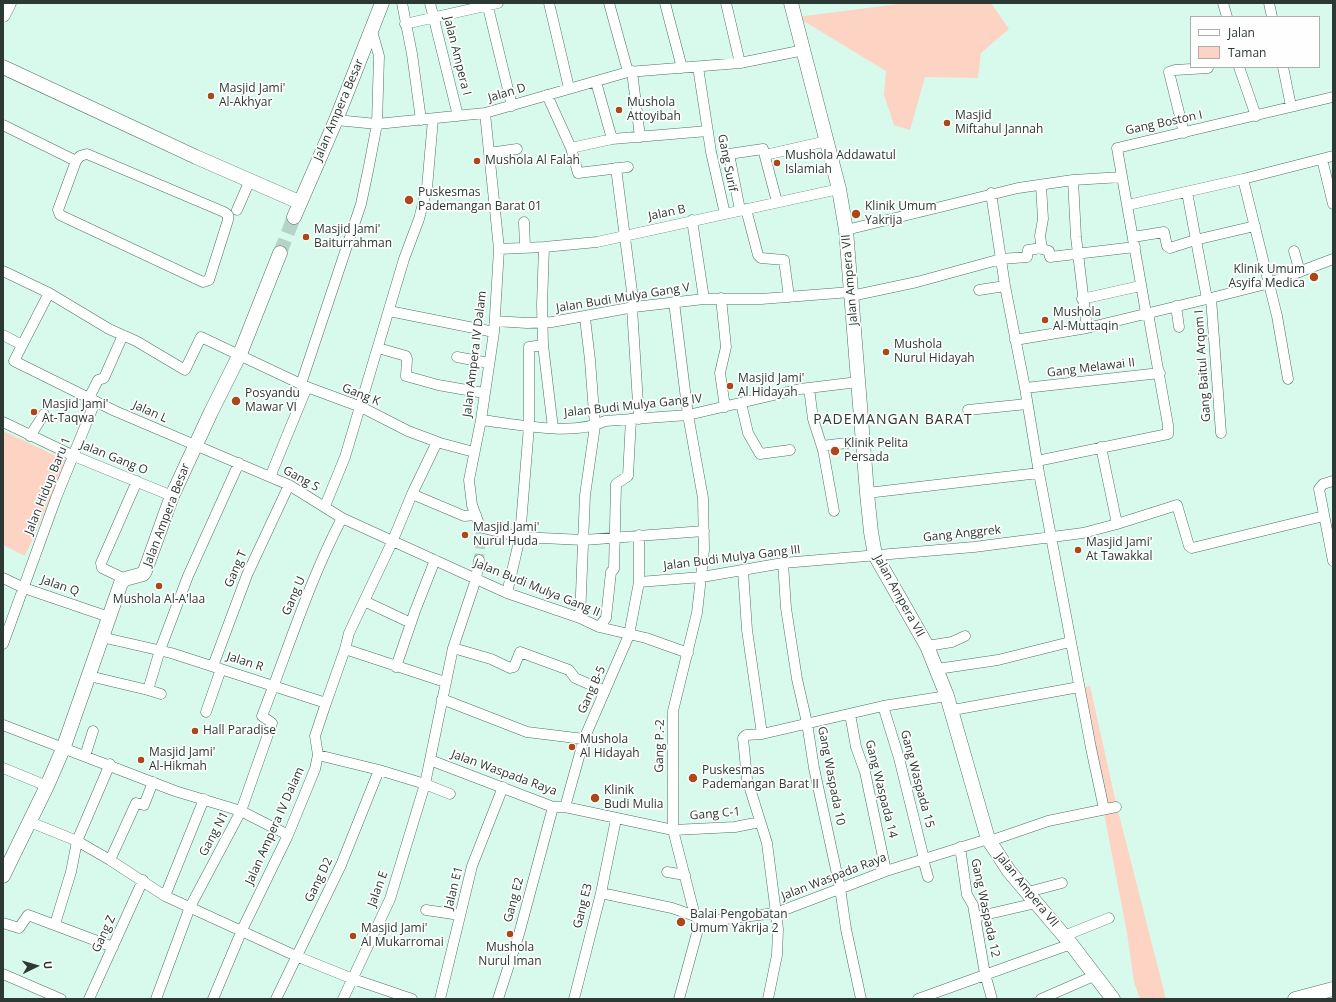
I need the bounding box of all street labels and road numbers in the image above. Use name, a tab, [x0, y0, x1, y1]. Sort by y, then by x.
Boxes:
street label: Jalan Ampera I	[440, 15, 474, 97]
street label: Jalan Ampera Besar	[311, 57, 367, 163]
street label: Jalan D	[486, 80, 528, 106]
street label: Gang Boston I	[1124, 108, 1204, 138]
street label: Gang Surif	[714, 133, 740, 193]
street label: Jalan B	[647, 202, 687, 224]
street label: Jalan Ampera VII	[839, 234, 861, 326]
street label: Jalan Budi Mulya Gang V	[555, 280, 691, 316]
street label: Jalan Ampera IV Dalam	[460, 290, 490, 418]
street label: Gang Baitul Arqom I	[1192, 310, 1214, 422]
street label: Gang Melawai II	[1046, 355, 1136, 381]
street label: Gang K	[340, 381, 382, 409]
street label: Jalan Budi Mulya Gang IV	[563, 392, 703, 420]
street label: Jalan L	[130, 398, 170, 426]
street label: Jalan Hidup Baru 1	[22, 435, 74, 537]
street label: Jalan Gang O	[78, 438, 150, 478]
street label: Jalan Ampera Besar	[141, 461, 193, 569]
street label: Gang S	[280, 463, 322, 495]
street label: Gang Anggrek	[922, 523, 1002, 545]
street label: Jalan Budi Mulya Gang III	[663, 542, 801, 574]
street label: Gang T	[222, 548, 250, 590]
street label: Jalan Ampera VII	[871, 553, 927, 639]
street label: Jalan Budi Mulya Gang II	[472, 556, 602, 620]
street label: Jalan Q	[39, 573, 81, 599]
street label: Gang U	[279, 574, 309, 618]
street label: Jalan R	[225, 649, 265, 675]
street label: Gang B-5	[575, 664, 609, 716]
street label: Gang P.-2	[652, 719, 668, 773]
street label: Gang Waspada 10	[814, 725, 848, 827]
street label: Gang Waspada 15	[897, 728, 937, 830]
street label: Gang Waspada 14	[862, 738, 900, 840]
street label: Jalan Waspada Raya	[449, 747, 559, 799]
street label: Jalan Ampera IV Dalam	[243, 765, 307, 887]
street label: Gang C-1	[689, 805, 741, 823]
street label: Gang N1	[196, 809, 232, 859]
street label: Jalan Waspada Raya	[779, 850, 889, 904]
street label: Jalan Ampera VII	[993, 850, 1061, 930]
street label: Gang D2	[302, 855, 336, 905]
street label: Gang Waspada 12	[967, 857, 1003, 959]
street label: Jalan E1	[442, 865, 466, 911]
street label: Jalan E	[365, 869, 391, 909]
street label: Gang E2	[501, 876, 527, 924]
street label: Gang E3	[570, 882, 596, 930]
street label: Gang Z	[89, 913, 119, 955]

